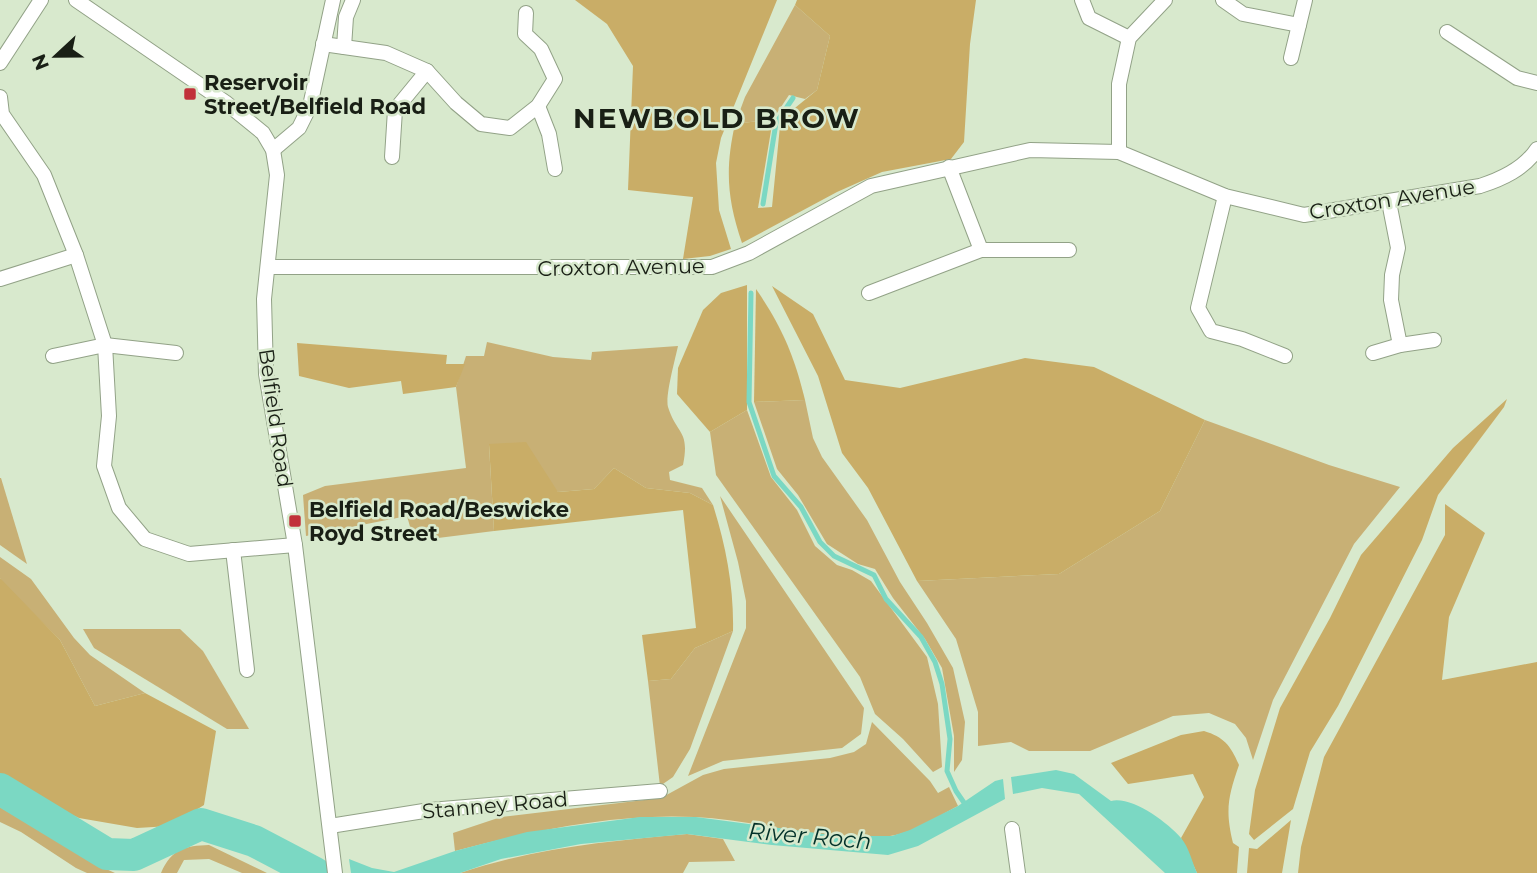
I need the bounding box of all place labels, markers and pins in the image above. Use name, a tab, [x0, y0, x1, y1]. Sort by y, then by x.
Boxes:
place label: Reservoir Street/Belfield Road	[204, 70, 426, 119]
marker: Reservoir Street/Belfield Road	[182, 86, 198, 102]
place label: Belfield Road/Beswicke Royd Street	[309, 497, 569, 546]
marker: Belfield Road/Beswicke Royd Street	[287, 513, 303, 529]

